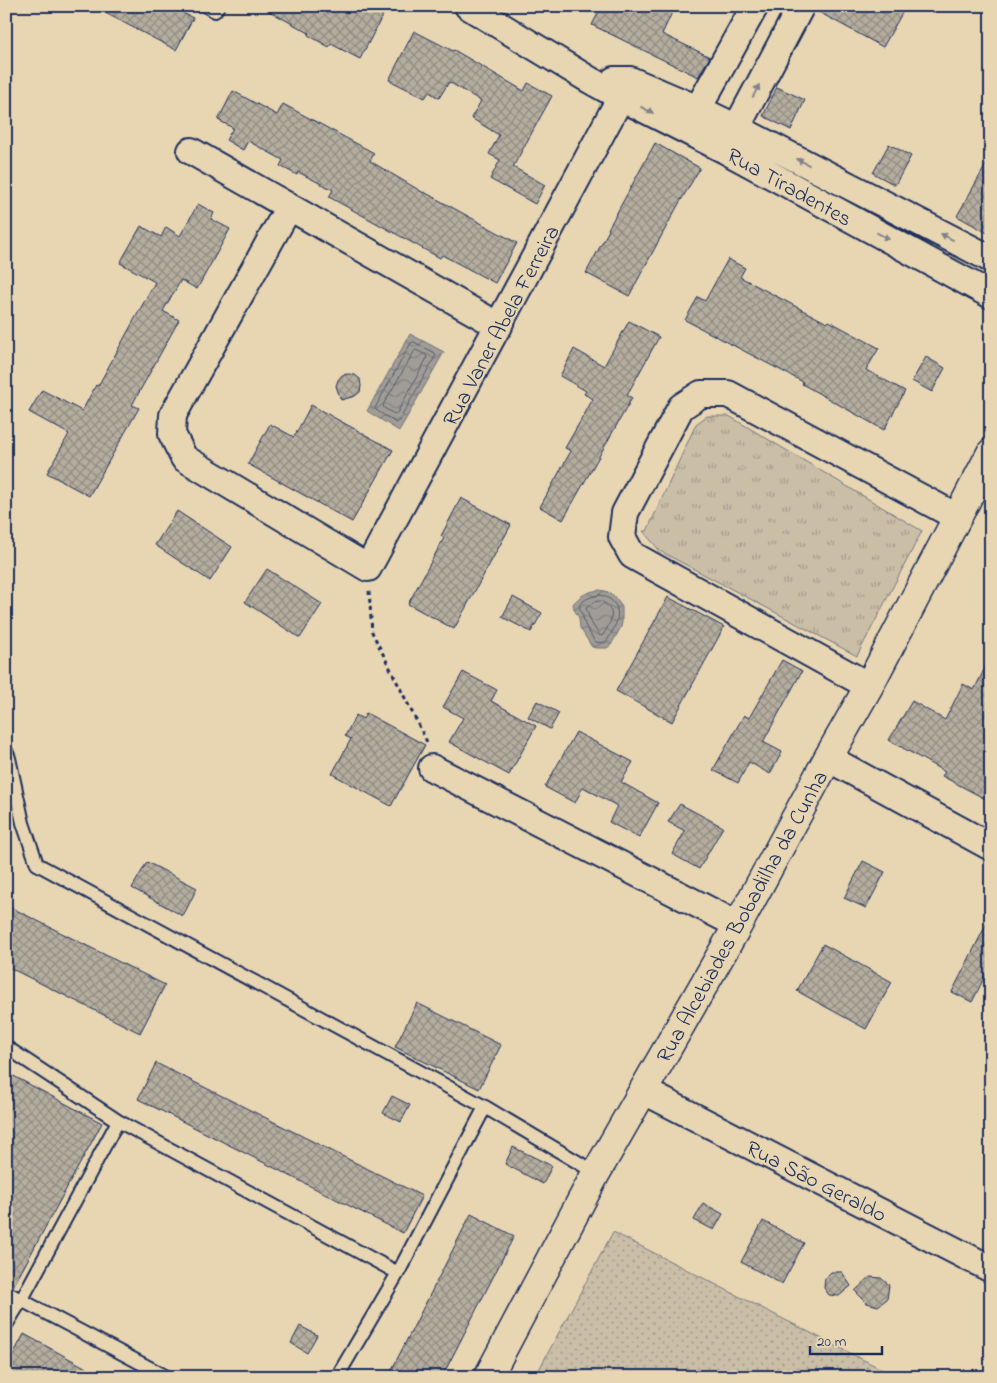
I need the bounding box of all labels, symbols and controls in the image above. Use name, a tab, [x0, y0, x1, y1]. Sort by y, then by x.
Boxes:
one-way arrow	[752, 84, 760, 99]
one-way arrow	[640, 106, 654, 114]
street label: Rua Tiradentes	[720, 141, 857, 236]
one-way arrow	[796, 158, 810, 166]
street label: Rua Vaner Abela Ferreira	[436, 220, 569, 433]
one-way arrow	[875, 232, 890, 240]
one-way arrow	[940, 233, 955, 241]
street label: Rua Alcebiades Bobadilha da Cunha	[650, 765, 838, 1069]
street label: Rua São Geraldo	[740, 1133, 892, 1232]
scale bar	[810, 1323, 882, 1355]
text: 20 m	[817, 1331, 847, 1353]

